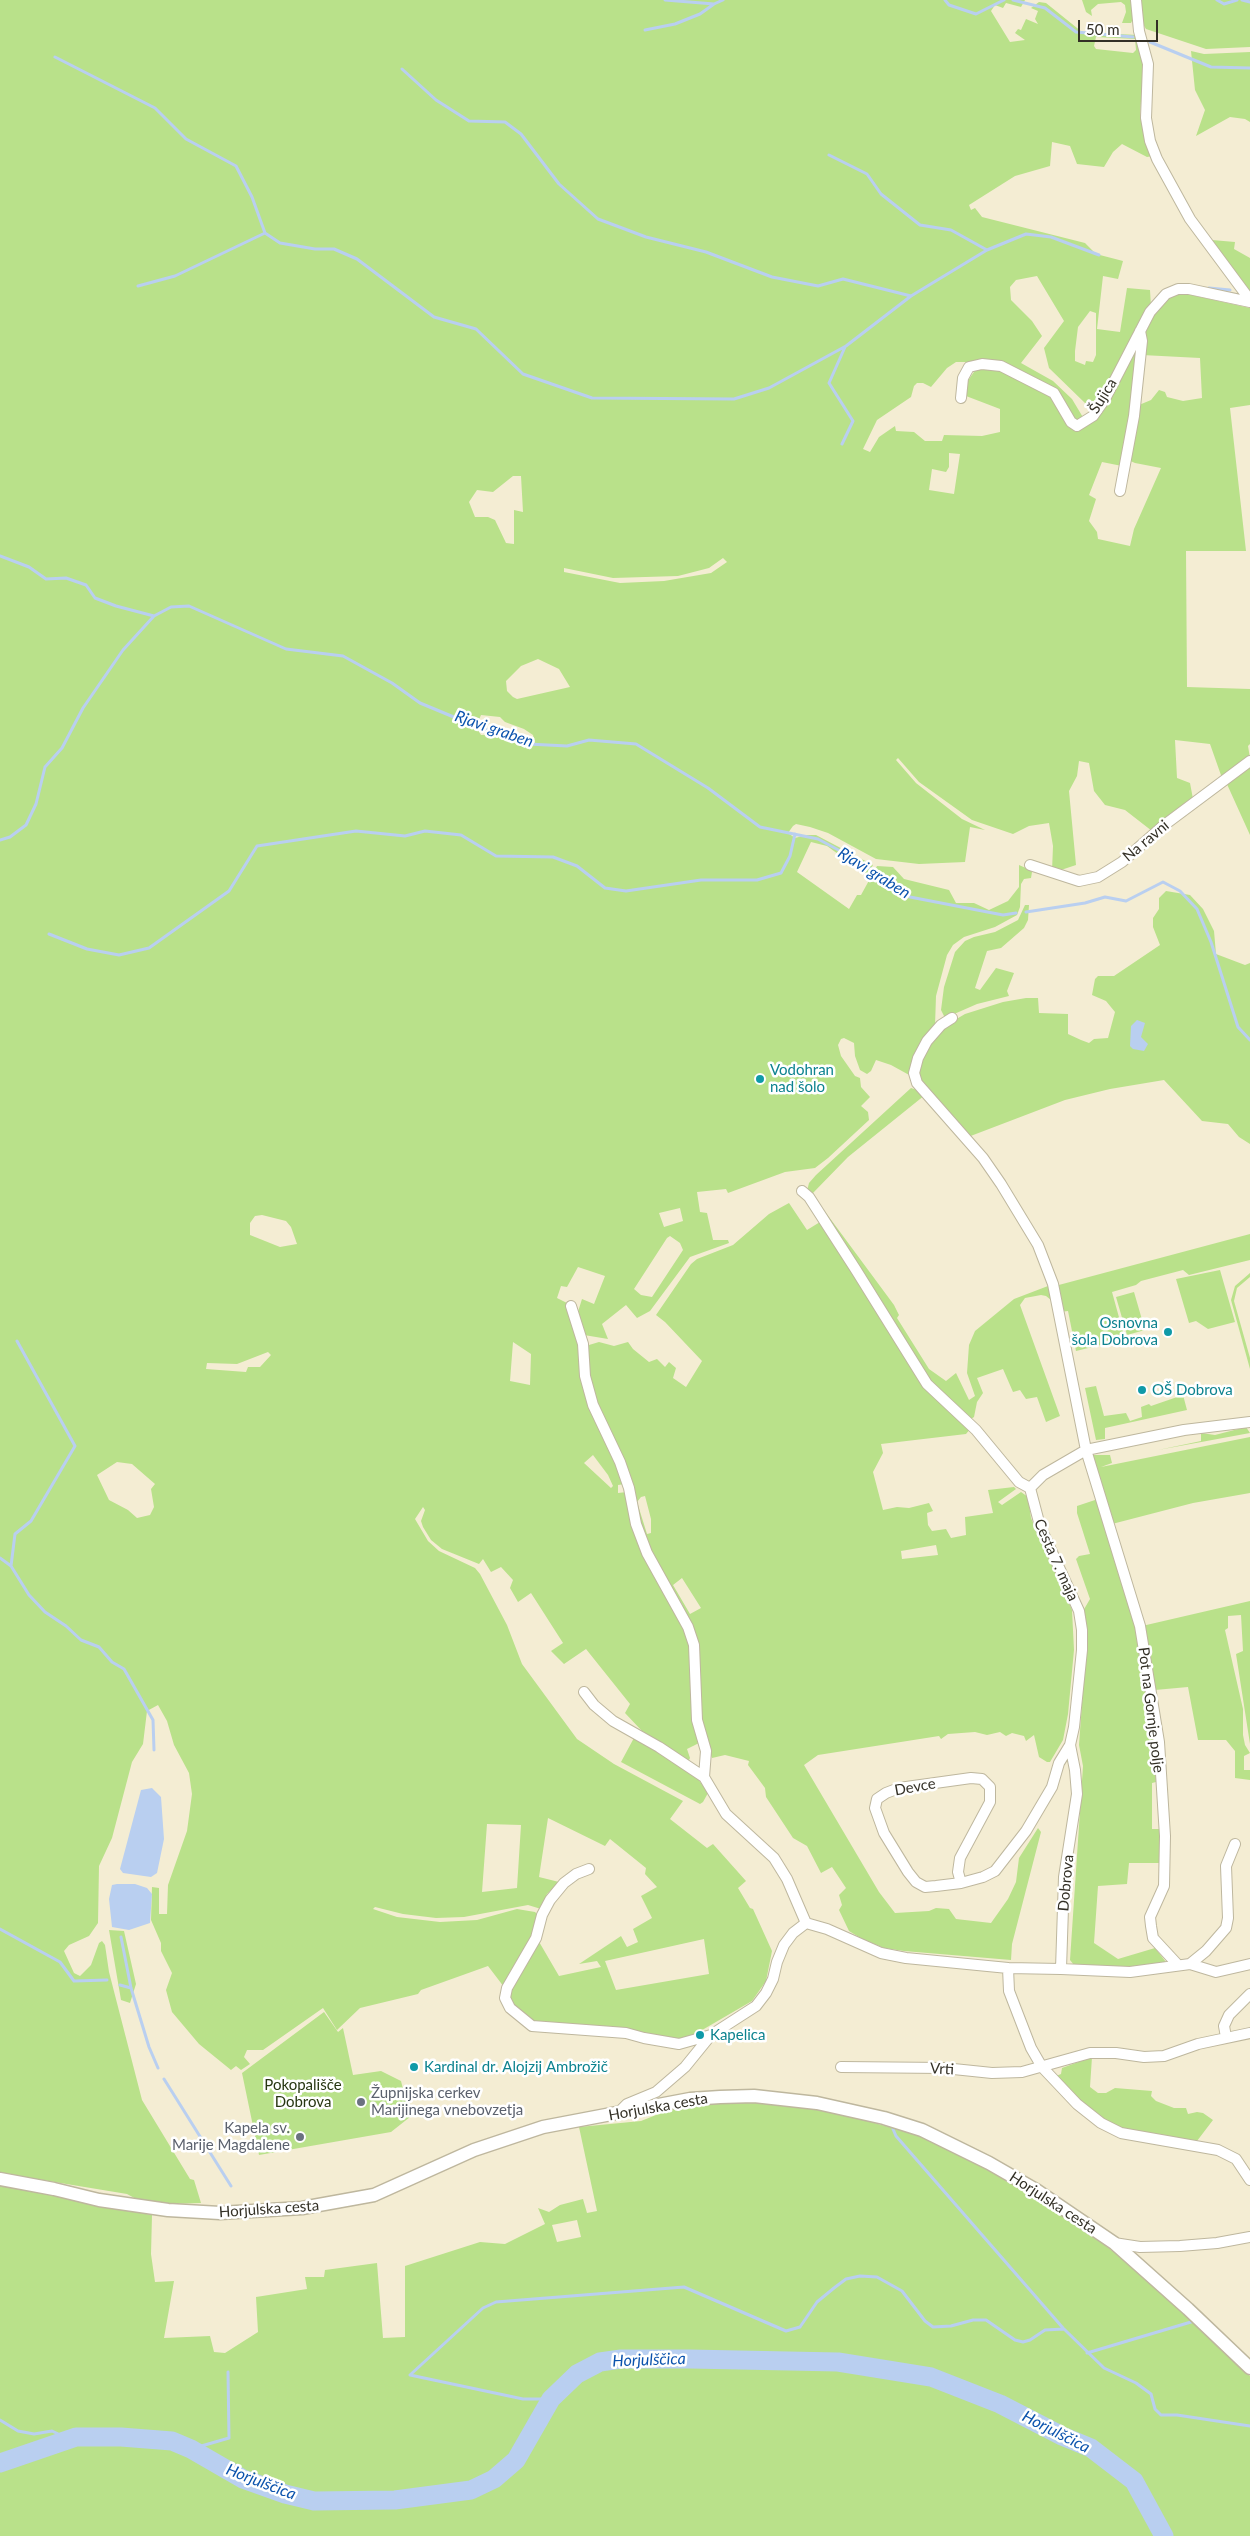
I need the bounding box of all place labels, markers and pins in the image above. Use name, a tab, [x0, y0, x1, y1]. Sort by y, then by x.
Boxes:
place label: Vodohran nad šolo	[770, 1061, 834, 1096]
marker: Vodohran nad šolo	[754, 1073, 766, 1085]
place label: Osnovna šola Dobrova	[1071, 1314, 1158, 1349]
marker: Osnovna šola Dobrova	[1162, 1326, 1174, 1338]
place label: OŠ Dobrova	[1152, 1381, 1233, 1399]
marker: OŠ Dobrova	[1136, 1384, 1148, 1396]
place label: Kapelica	[710, 2026, 765, 2044]
marker: Kapelica	[694, 2029, 706, 2041]
place label: Kardinal dr. Alojzij Ambrožič	[424, 2058, 608, 2076]
marker: Kardinal dr. Alojzij Ambrožič	[408, 2061, 420, 2073]
place label: Župnijska cerkev Marijinega vnebovzetja	[371, 2084, 523, 2119]
marker: Župnijska cerkev Marijinega vnebovzetja	[355, 2096, 367, 2108]
place label: Kapela sv. Marije Magdalene	[172, 2119, 290, 2154]
marker: Kapela sv. Marije Magdalene	[294, 2131, 306, 2143]

